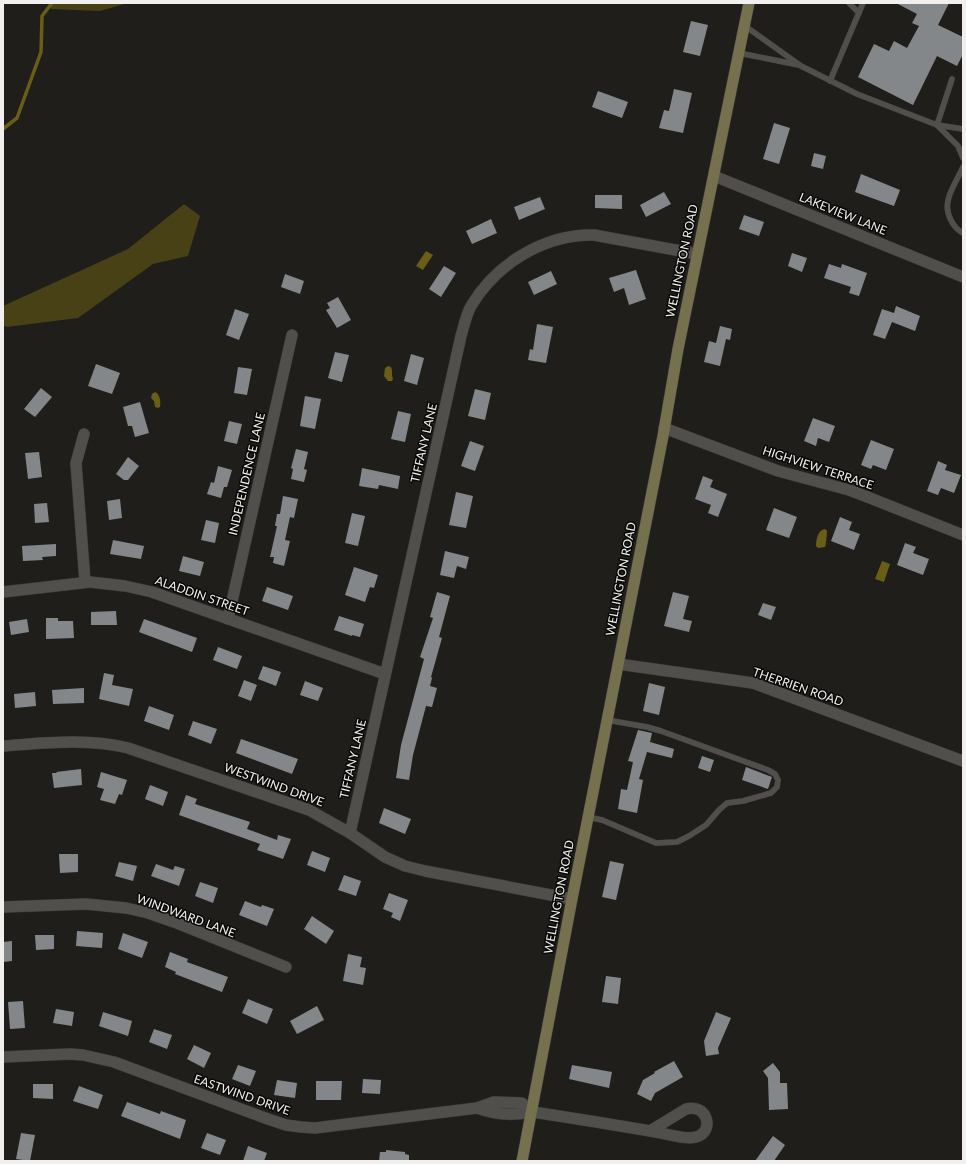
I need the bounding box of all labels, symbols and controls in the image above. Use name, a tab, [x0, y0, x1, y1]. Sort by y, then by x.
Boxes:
street label: LAKEVIEW LANE	[797, 189, 889, 238]
street label: WELLINGTON ROAD	[662, 203, 701, 319]
street label: TIFFANY LANE	[407, 402, 440, 484]
street label: INDEPENDENCE LANE	[225, 411, 268, 537]
street label: HIGHVIEW TERRACE	[761, 443, 876, 493]
street label: WELLINGTON ROAD	[602, 521, 639, 637]
street label: ALADDIN STREET	[153, 572, 251, 619]
street label: THERRIEN ROAD	[751, 664, 845, 709]
street label: TIFFANY LANE	[336, 718, 369, 800]
street label: WESTWIND DRIVE	[222, 759, 326, 810]
street label: WELLINGTON ROAD	[540, 839, 577, 955]
street label: WINDWARD LANE	[135, 891, 238, 940]
street label: EASTWIND DRIVE	[192, 1071, 292, 1118]

